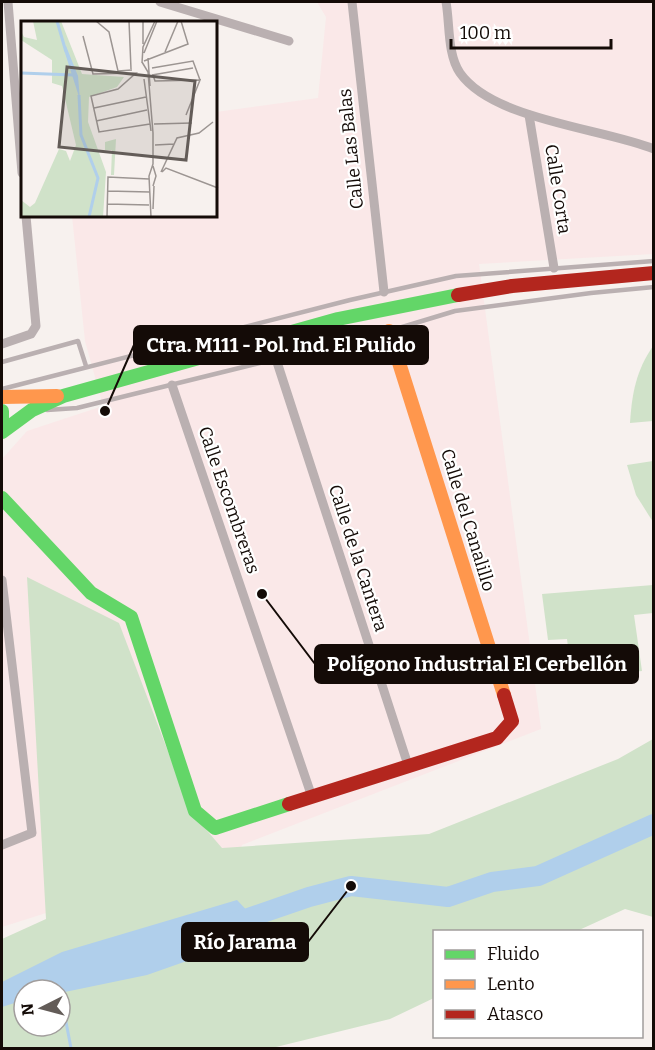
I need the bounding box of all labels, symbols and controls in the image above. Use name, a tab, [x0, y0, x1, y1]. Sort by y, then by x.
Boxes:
scale bar	[451, 12, 612, 50]
inset map	[21, 21, 218, 218]
text: 100 m	[460, 22, 511, 44]
street label: Calle Las Balas	[334, 88, 368, 210]
street label: Calle Corta	[540, 143, 576, 236]
callout: Ctra. M111 - Pol. Ind. El Pulido	[134, 326, 428, 364]
text: Ctra. M111 - Pol. Ind. El Pulido	[146, 333, 416, 357]
street label: Calle Escombreras	[193, 423, 265, 577]
street label: Calle del Canalillo	[436, 446, 500, 594]
street label: Calle de la Cantera	[324, 482, 392, 634]
callout: Polígono Industrial El Cerbellón	[315, 645, 638, 683]
text: Polígono Industrial El Cerbellón	[327, 652, 627, 676]
callout: Río Jarama	[182, 923, 308, 961]
text: Río Jarama	[194, 930, 296, 954]
legend	[433, 930, 643, 1038]
text: Fluido	[487, 943, 540, 965]
text: Lento	[487, 973, 535, 995]
north arrow	[12, 978, 72, 1038]
text: N	[17, 1002, 38, 1017]
text: Atasco	[487, 1003, 543, 1025]

